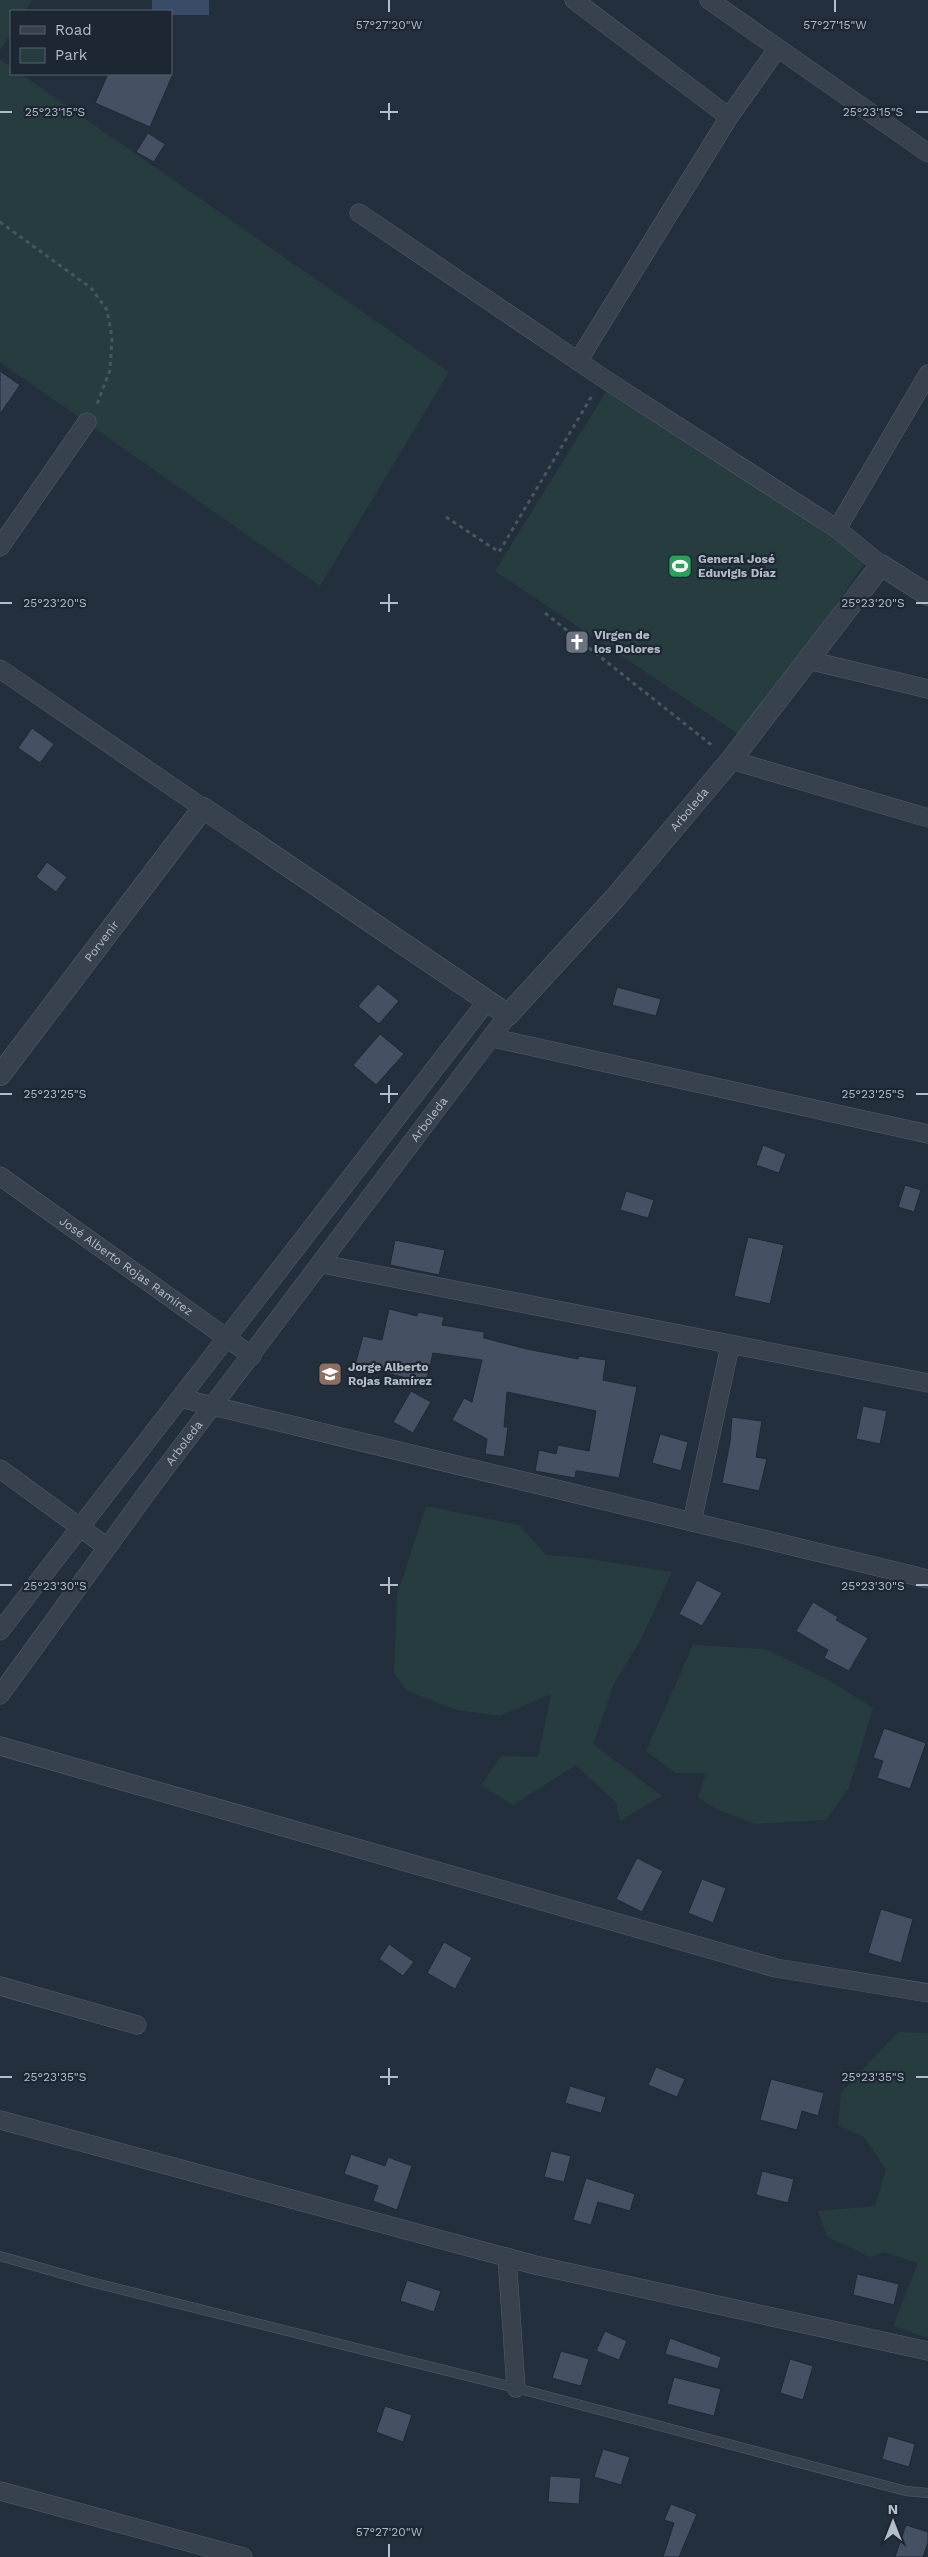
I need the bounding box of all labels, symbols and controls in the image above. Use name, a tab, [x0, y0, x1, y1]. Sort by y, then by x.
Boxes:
legend	[10, 10, 172, 75]
text: 57°27'20"W	[356, 18, 423, 32]
text: 57°27'15"W	[803, 18, 867, 32]
text: Road	[55, 21, 92, 39]
text: Park	[55, 46, 88, 64]
text: 25°23'15"S	[25, 105, 85, 119]
text: 25°23'15"S	[843, 105, 903, 119]
place label: General José Eduvigis Díaz	[698, 552, 776, 580]
sports icon: General José Eduvigis Díaz	[667, 553, 693, 579]
text: 25°23'20"S	[23, 596, 87, 610]
text: 25°23'20"S	[841, 596, 905, 610]
place label: Virgen de los Dolores	[594, 628, 661, 656]
church icon: Virgen de los Dolores	[564, 629, 590, 655]
street label: Arboleda	[667, 785, 712, 834]
street label: Porvenir	[82, 918, 122, 965]
text: 25°23'25"S	[24, 1087, 86, 1101]
text: 25°23'25"S	[842, 1087, 904, 1101]
street label: Arboleda	[408, 1094, 451, 1145]
street label: José Alberto Rojas Ramírez	[57, 1214, 196, 1318]
place label: Jorge Alberto Rojas Ramírez	[348, 1360, 432, 1388]
school or university icon: Jorge Alberto Rojas Ramírez	[317, 1361, 343, 1387]
street label: Arboleda	[163, 1418, 206, 1468]
text: 25°23'30"S	[23, 1579, 87, 1593]
text: 25°23'30"S	[841, 1579, 905, 1593]
text: 25°23'35"S	[24, 2070, 86, 2084]
text: 25°23'35"S	[842, 2070, 904, 2084]
north arrow	[868, 2497, 918, 2547]
text: N	[888, 2501, 898, 2517]
text: 57°27'20"W	[356, 2525, 423, 2539]

